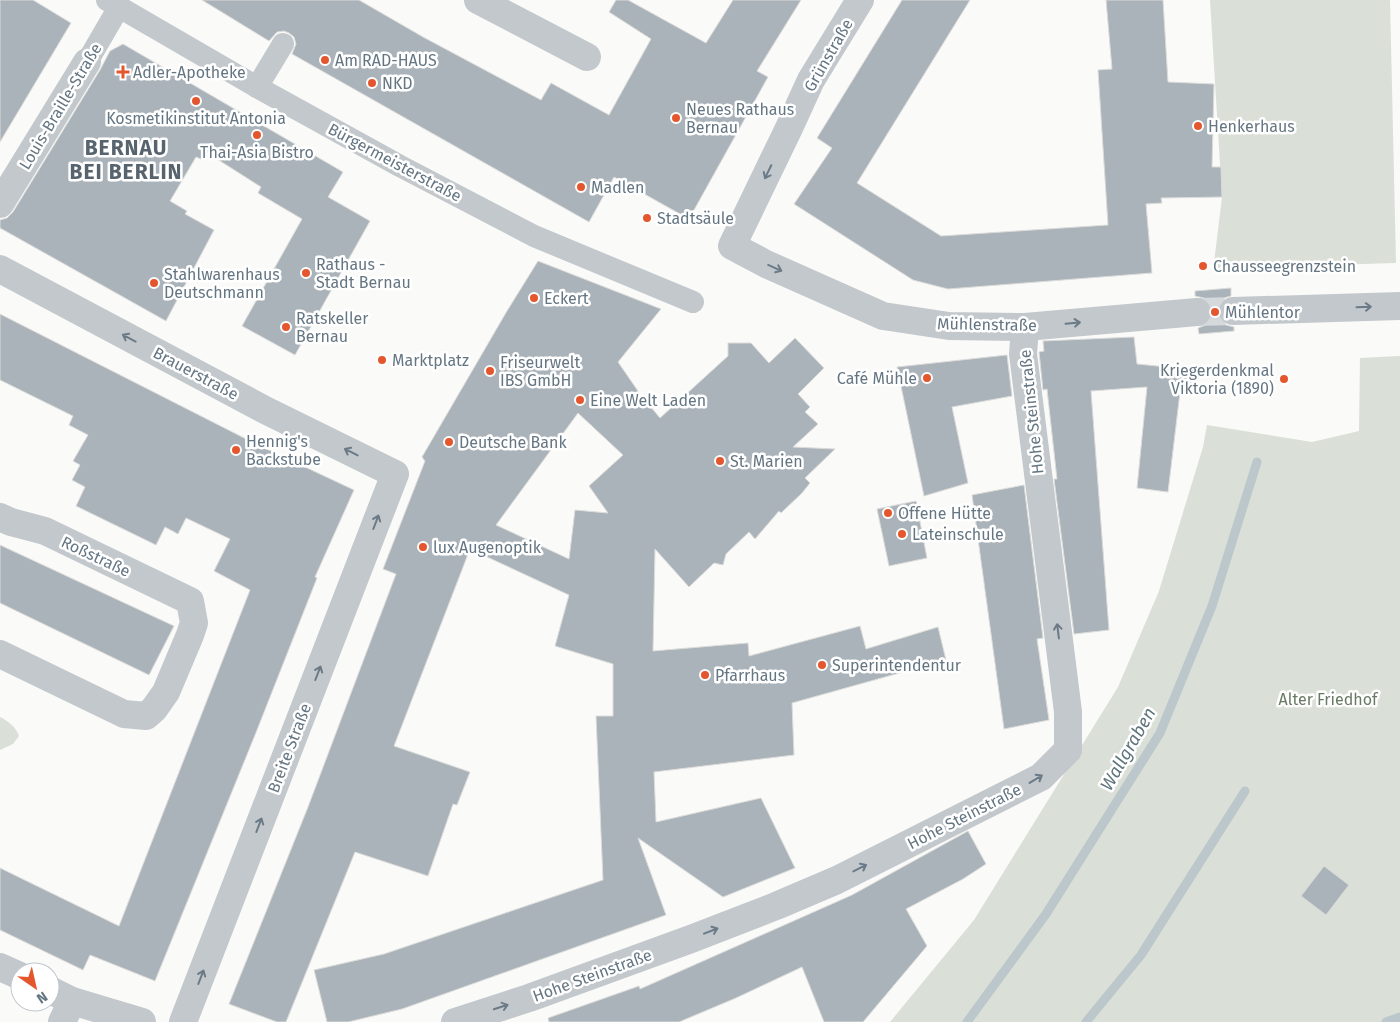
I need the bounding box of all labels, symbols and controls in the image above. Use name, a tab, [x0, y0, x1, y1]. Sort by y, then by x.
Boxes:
street label: Grünstraße	[800, 16, 857, 95]
street label: Louis-Braille-Straße	[15, 40, 106, 173]
place label: Am RAD-HAUS	[335, 51, 437, 70]
marker: Am RAD-HAUS	[319, 54, 331, 66]
place label: Adler-Apotheke	[133, 63, 246, 82]
marker: Adler-Apotheke	[117, 66, 129, 78]
place label: NKD	[382, 74, 413, 93]
marker: NKD	[366, 77, 378, 89]
marker: Kosmetikinstitut Antonia	[190, 95, 202, 107]
place label: Neues Rathaus Bernau	[686, 100, 794, 137]
place label: Kosmetikinstitut Antonia	[106, 109, 286, 128]
marker: Neues Rathaus Bernau	[670, 112, 682, 124]
place label: Henkerhaus	[1208, 117, 1295, 136]
street label: Bürgermeisterstraße	[325, 119, 465, 206]
marker: Henkerhaus	[1192, 120, 1204, 132]
marker: Thai-Asia Bistro	[251, 129, 263, 141]
district label: BERNAU BEI BERLIN	[70, 135, 182, 185]
place label: Thai-Asia Bistro	[200, 143, 314, 162]
one-way arrow	[763, 164, 772, 179]
place label: Madlen	[591, 178, 644, 197]
marker: Madlen	[575, 181, 587, 193]
place label: Stadtsäule	[657, 209, 734, 228]
marker: Stadtsäule	[641, 212, 653, 224]
place label: Rathaus - Stadt Bernau	[316, 255, 411, 292]
place label: Chausseegrenzstein	[1213, 257, 1356, 276]
marker: Chausseegrenzstein	[1197, 260, 1209, 272]
one-way arrow	[767, 264, 782, 273]
place label: Stahlwarenhaus Deutschmann	[164, 265, 280, 302]
marker: Rathaus - Stadt Bernau	[300, 267, 312, 279]
marker: Stahlwarenhaus Deutschmann	[148, 277, 160, 289]
place label: Eckert	[544, 289, 589, 308]
marker: Eckert	[528, 292, 540, 304]
one-way arrow	[1356, 302, 1372, 312]
place label: Mühlentor	[1225, 303, 1301, 322]
marker: Mühlentor	[1209, 306, 1221, 318]
place label: Ratskeller Bernau	[296, 309, 369, 346]
street label: Mühlenstraße	[937, 314, 1037, 335]
one-way arrow	[1065, 318, 1081, 328]
marker: Ratskeller Bernau	[280, 321, 292, 333]
one-way arrow	[122, 333, 137, 342]
street label: Brauerstraße	[150, 343, 242, 404]
street label: Hohe Steinstraße	[1016, 349, 1047, 475]
place label: Marktplatz	[392, 351, 469, 370]
place label: Friseurwelt IBS GmbH	[500, 353, 581, 390]
marker: Marktplatz	[376, 354, 388, 366]
place label: Kriegerdenkmal Viktoria (1890)	[1160, 361, 1274, 398]
marker: Friseurwelt IBS GmbH	[484, 365, 496, 377]
place label: Café Mühle	[837, 369, 917, 388]
marker: Café Mühle	[921, 372, 933, 384]
marker: Kriegerdenkmal Viktoria (1890)	[1278, 373, 1290, 385]
place label: Eine Welt Laden	[590, 391, 706, 410]
marker: Eine Welt Laden	[574, 394, 586, 406]
place label: Hennig's Backstube	[246, 432, 321, 469]
place label: Deutsche Bank	[459, 433, 567, 452]
marker: Deutsche Bank	[443, 436, 455, 448]
marker: Hennig's Backstube	[230, 444, 242, 456]
one-way arrow	[344, 447, 359, 456]
place label: St. Marien	[730, 452, 803, 471]
marker: St. Marien	[714, 455, 726, 467]
place label: Offene Hütte	[898, 504, 991, 523]
marker: Offene Hütte	[882, 507, 894, 519]
one-way arrow	[372, 515, 382, 530]
place label: Lateinschule	[912, 525, 1004, 544]
marker: Lateinschule	[896, 528, 908, 540]
street label: Roßstraße	[58, 532, 133, 581]
place label: lux Augenoptik	[433, 538, 542, 557]
marker: lux Augenoptik	[417, 541, 429, 553]
one-way arrow	[1053, 623, 1063, 639]
place label: Superintendentur	[832, 656, 962, 675]
marker: Superintendentur	[816, 659, 828, 671]
one-way arrow	[314, 666, 323, 681]
place label: Pfarrhaus	[715, 666, 785, 685]
marker: Pfarrhaus	[699, 669, 711, 681]
park label: Alter Friedhof	[1279, 690, 1379, 709]
street label: Breite Straße	[264, 701, 315, 796]
water label: Wallgraben	[1095, 704, 1161, 794]
one-way arrow	[1029, 773, 1043, 783]
street label: Hohe Steinstraße	[904, 780, 1024, 853]
one-way arrow	[255, 818, 265, 833]
one-way arrow	[852, 863, 867, 872]
one-way arrow	[703, 926, 718, 935]
street label: Hohe Steinstraße	[530, 945, 654, 1006]
north arrow	[10, 962, 60, 1012]
one-way arrow	[197, 969, 206, 985]
text: N	[33, 988, 51, 1007]
one-way arrow	[493, 1002, 509, 1012]

